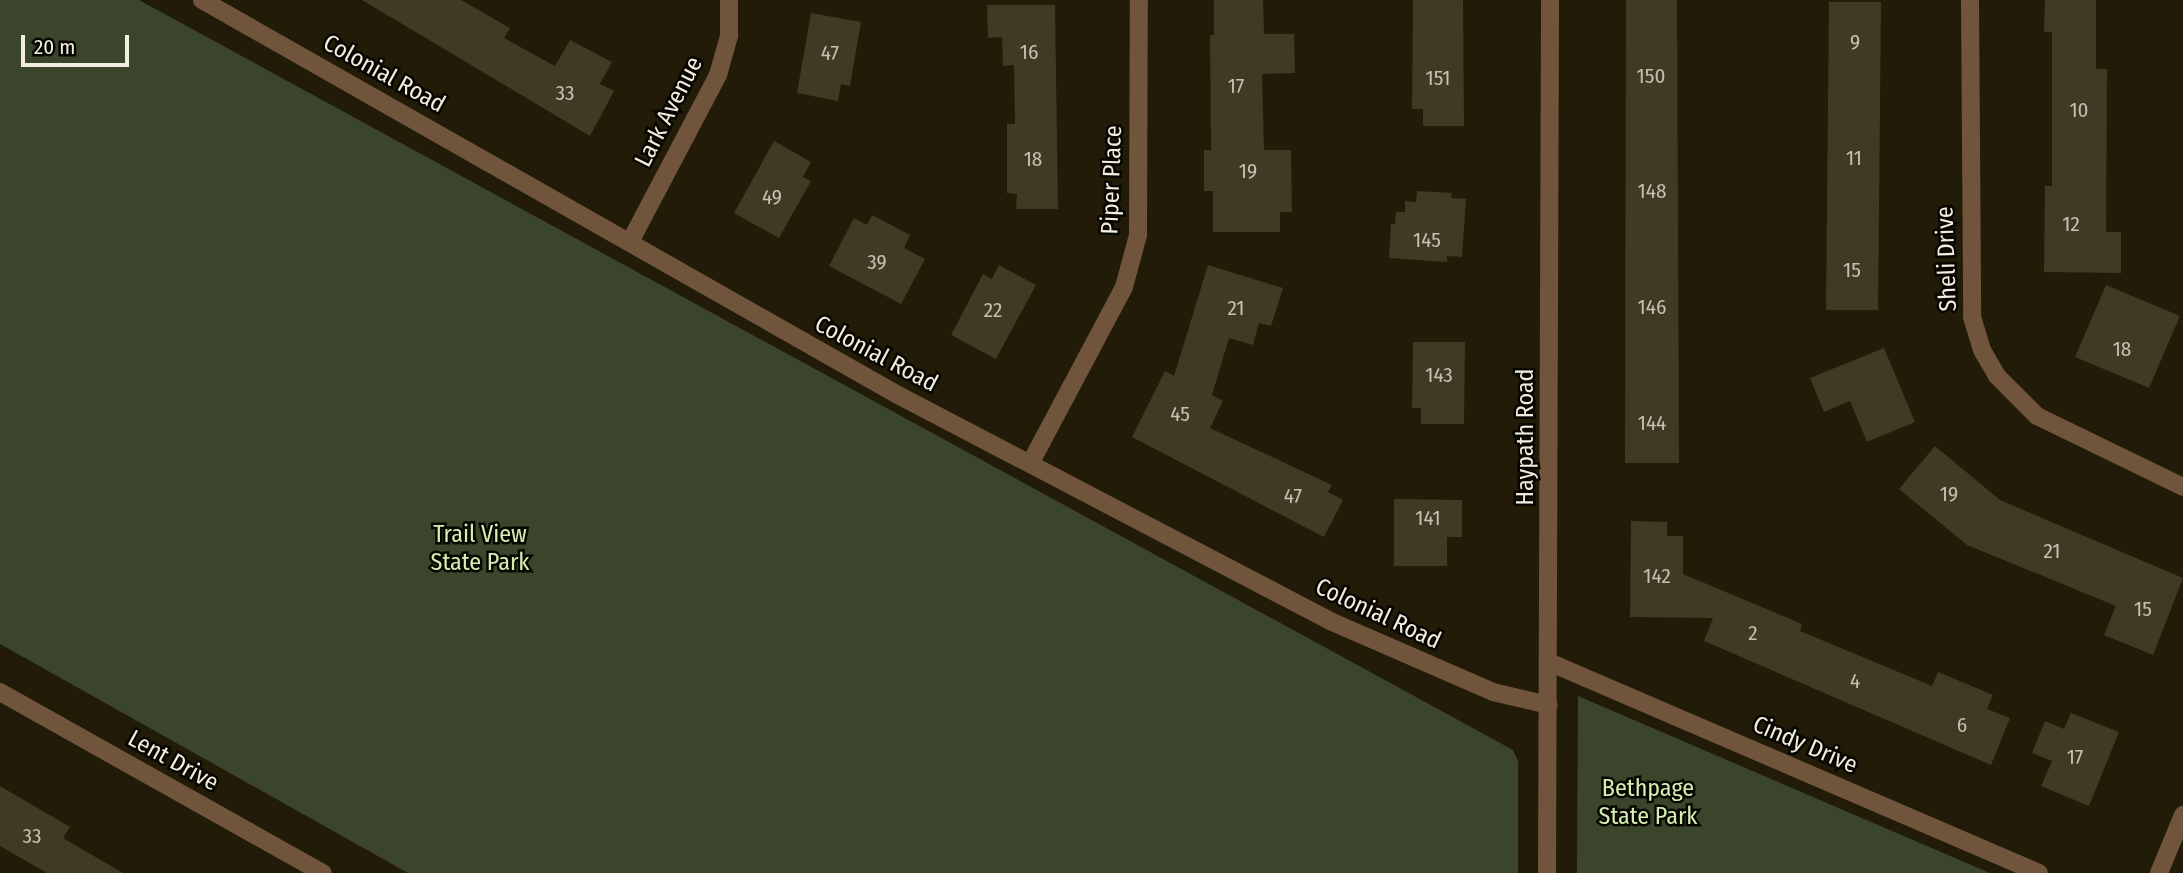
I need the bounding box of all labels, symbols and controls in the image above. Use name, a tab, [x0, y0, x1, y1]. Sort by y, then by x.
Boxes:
scale bar	[24, 21, 133, 65]
street label: Colonial Road	[318, 29, 450, 119]
house number: 9	[1850, 29, 1860, 55]
text: 20 m	[34, 34, 75, 60]
house number: 16	[1020, 39, 1038, 65]
house number: 47	[821, 40, 839, 66]
street label: Lark Avenue	[629, 52, 709, 172]
house number: 150	[1637, 63, 1665, 89]
house number: 151	[1426, 65, 1450, 91]
house number: 17	[1228, 73, 1244, 99]
house number: 33	[556, 80, 574, 106]
house number: 10	[2069, 97, 2089, 123]
street label: Piper Place	[1096, 125, 1128, 235]
house number: 11	[1846, 145, 1862, 171]
house number: 18	[1024, 146, 1042, 172]
house number: 19	[1239, 158, 1257, 184]
house number: 148	[1638, 178, 1666, 204]
house number: 49	[762, 184, 782, 210]
street label: Sheli Drive	[1931, 206, 1963, 312]
house number: 12	[2062, 211, 2080, 237]
house number: 145	[1413, 227, 1441, 253]
house number: 39	[867, 249, 887, 275]
house number: 15	[1843, 257, 1861, 283]
house number: 146	[1638, 294, 1666, 320]
house number: 21	[1228, 295, 1244, 321]
house number: 22	[984, 297, 1002, 323]
street label: Colonial Road	[810, 310, 942, 398]
house number: 18	[2113, 336, 2131, 362]
house number: 143	[1425, 362, 1453, 388]
street label: Haypath Road	[1512, 369, 1540, 505]
house number: 45	[1170, 401, 1190, 427]
house number: 144	[1638, 410, 1666, 436]
house number: 19	[1940, 481, 1958, 507]
house number: 47	[1284, 483, 1302, 509]
house number: 141	[1415, 505, 1441, 531]
park label: Trail View State Park	[431, 521, 529, 577]
house number: 21	[2044, 538, 2060, 564]
house number: 142	[1643, 563, 1671, 589]
street label: Colonial Road	[1311, 572, 1445, 656]
house number: 15	[2134, 596, 2152, 622]
house number: 2	[1748, 620, 1758, 646]
house number: 4	[1850, 668, 1860, 694]
street label: Cindy Drive	[1748, 710, 1862, 780]
house number: 6	[1957, 712, 1967, 738]
street label: Lent Drive	[123, 724, 223, 798]
house number: 17	[2067, 744, 2083, 770]
park label: Bethpage State Park	[1599, 775, 1697, 831]
house number: 33	[23, 823, 41, 849]

